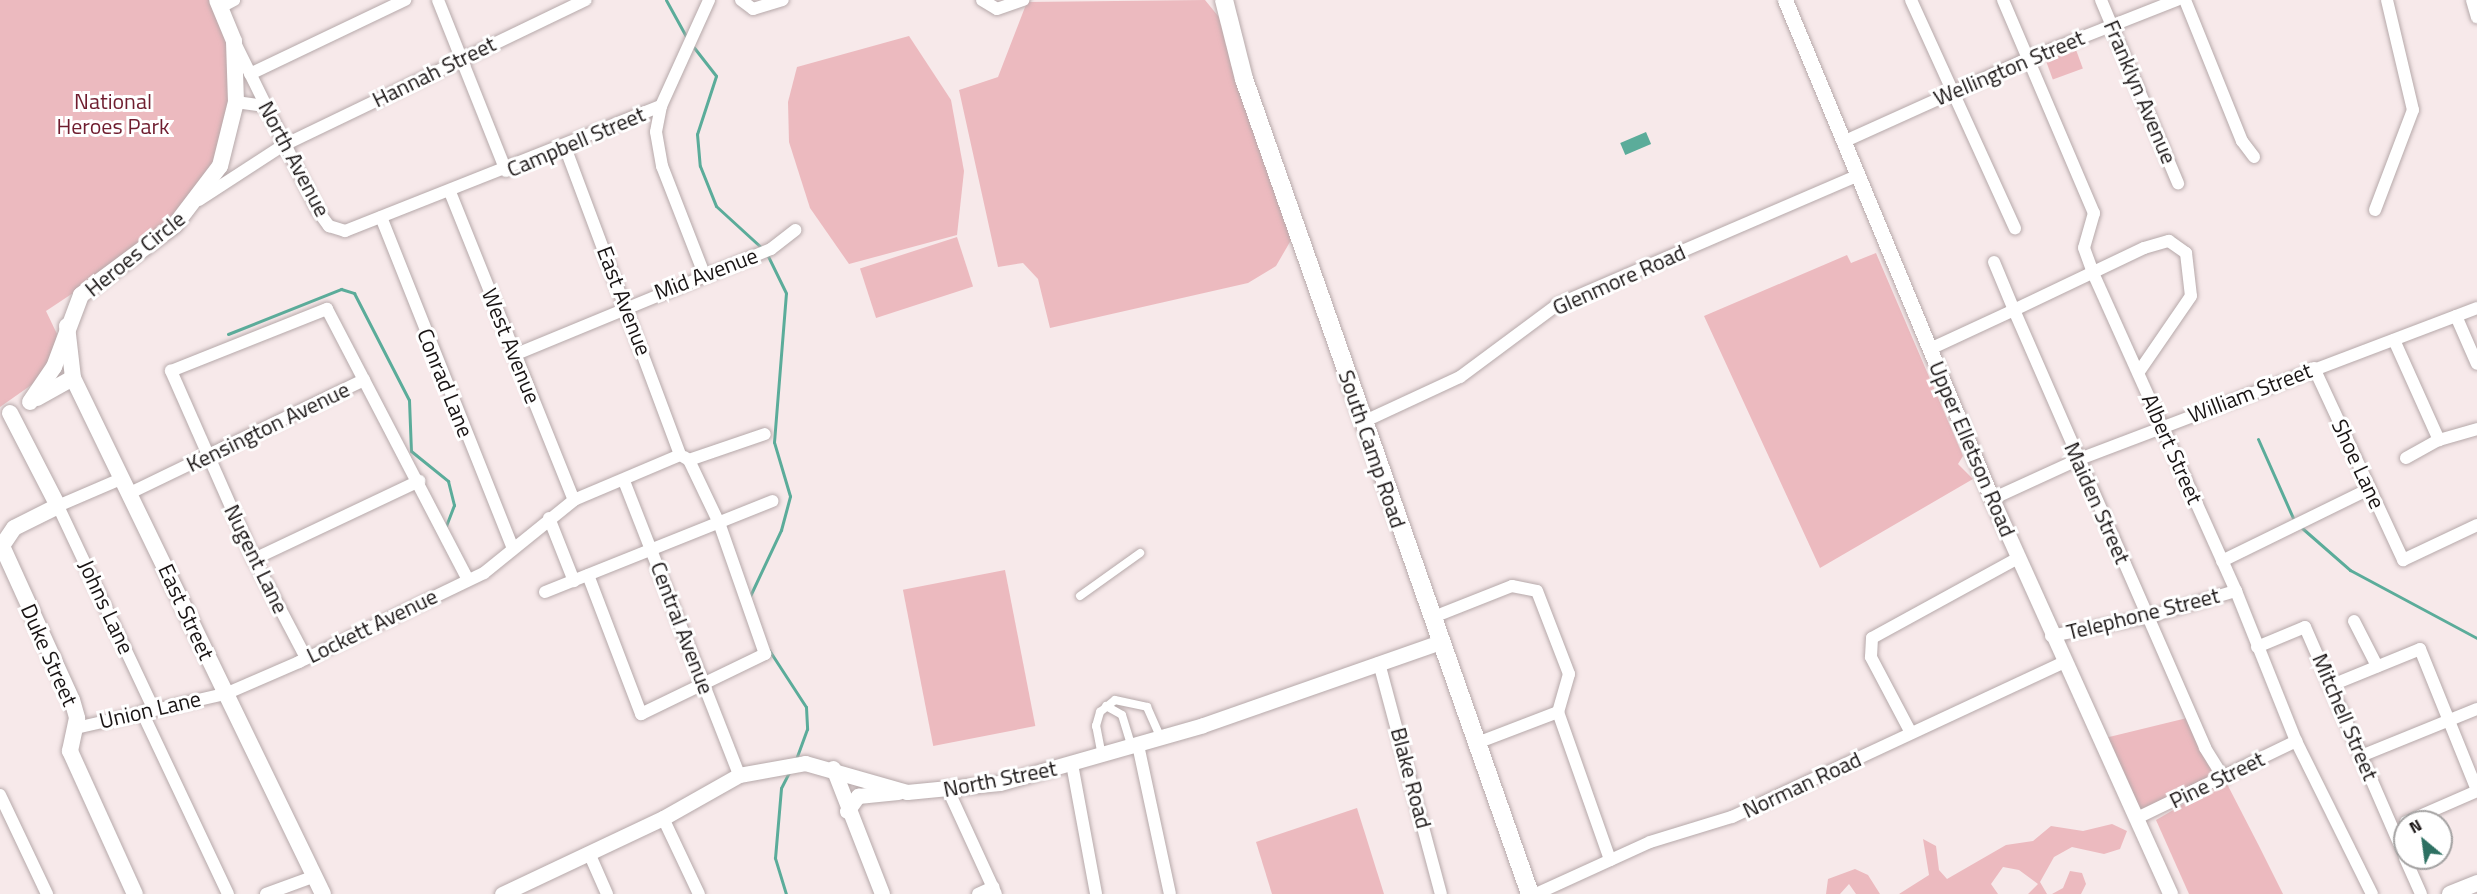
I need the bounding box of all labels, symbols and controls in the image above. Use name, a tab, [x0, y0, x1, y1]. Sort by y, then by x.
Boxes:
street label: Franklyn Avenue	[2098, 16, 2182, 168]
street label: Wellington Street	[1930, 24, 2088, 112]
street label: Hannah Street	[368, 31, 500, 113]
park label: National Heroes Park	[56, 88, 170, 140]
street label: North Avenue	[252, 97, 336, 221]
street label: Campbell Street	[503, 101, 649, 183]
street label: Heroes Circle	[80, 206, 190, 302]
street label: Glenmore Road	[1549, 239, 1689, 321]
street label: Mid Avenue	[651, 242, 761, 306]
street label: East Avenue	[591, 243, 657, 359]
street label: West Avenue	[476, 285, 546, 407]
street label: Conrad Lane	[411, 325, 479, 441]
street label: Upper Elletson Road	[1923, 357, 2021, 541]
street label: William Street	[2184, 357, 2316, 429]
street label: South Camp Road	[1333, 367, 1411, 531]
street label: Kensington Avenue	[182, 376, 354, 478]
street label: Albert Street	[2136, 390, 2208, 508]
street label: Shoe Lane	[2326, 415, 2390, 513]
street label: Maiden Street	[2058, 438, 2136, 568]
street label: Nugent Lane	[218, 500, 294, 618]
street label: Johns Lane	[73, 556, 139, 658]
street label: Central Avenue	[645, 558, 719, 698]
street label: East Street	[152, 560, 220, 664]
street label: Telephone Street	[2064, 582, 2222, 646]
street label: Lockett Avenue	[302, 583, 442, 669]
street label: Duke Street	[15, 600, 83, 710]
street label: Mitchell Street	[2306, 650, 2384, 784]
street label: Union Lane	[97, 685, 203, 735]
street label: Blake Road	[1385, 725, 1437, 831]
street label: Norman Road	[1739, 746, 1865, 824]
street label: Pine Street	[2165, 746, 2269, 814]
street label: North Street	[941, 755, 1059, 803]
north arrow	[2393, 810, 2453, 870]
text: N	[2405, 813, 2426, 839]

